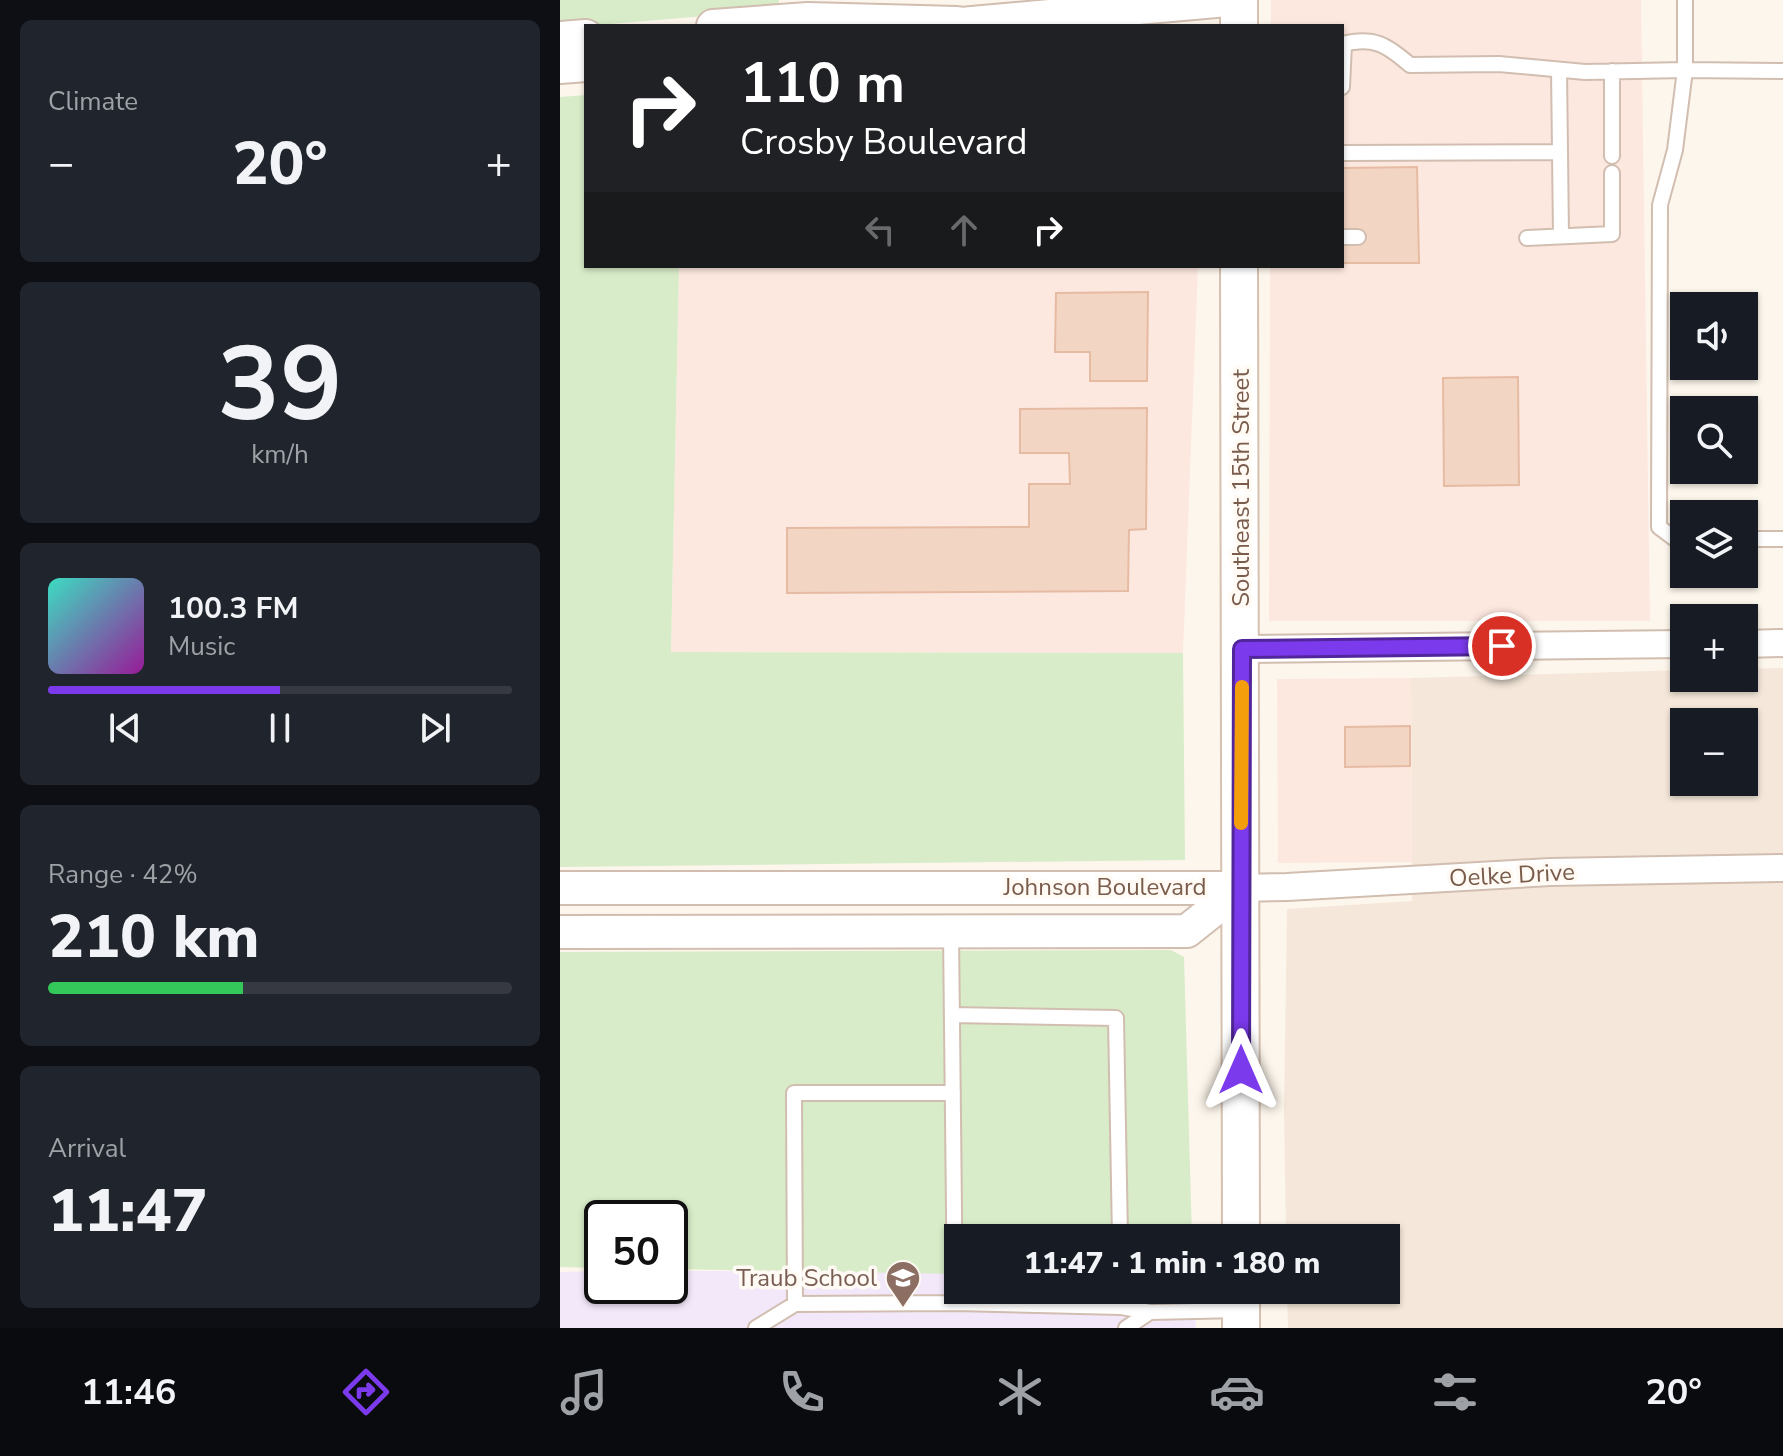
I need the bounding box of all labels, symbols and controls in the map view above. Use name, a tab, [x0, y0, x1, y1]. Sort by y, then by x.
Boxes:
text: 110 m	[740, 45, 905, 122]
icon: right	[608, 56, 712, 160]
text: Climate	[48, 84, 138, 119]
text: Crosby Boulevard	[740, 118, 1028, 167]
text: 20°	[232, 123, 328, 205]
text: −	[48, 134, 74, 194]
text: +	[486, 134, 512, 194]
icon: left	[858, 208, 902, 252]
icon: ahead	[942, 208, 986, 252]
icon: right	[1026, 208, 1070, 252]
map controls	[1670, 292, 1758, 796]
button: sound	[1670, 292, 1758, 380]
text: 39	[218, 314, 342, 456]
street label: Southeast 15th Street	[1225, 369, 1257, 607]
button: search	[1670, 396, 1758, 484]
text: km/h	[251, 437, 309, 472]
button: layers	[1670, 500, 1758, 588]
text: 100.3 FM	[168, 588, 298, 629]
button: +	[1670, 604, 1758, 692]
pin	[1468, 612, 1536, 680]
icon: arrive	[1480, 624, 1524, 668]
text: Music	[168, 629, 235, 664]
icon: previous	[103, 706, 147, 750]
icon: pause	[258, 706, 302, 750]
icon: next	[413, 706, 457, 750]
button: −	[1670, 708, 1758, 796]
street label: Oelke Drive	[1448, 856, 1576, 894]
text: Range · 42%	[48, 857, 198, 892]
street label: Johnson Boulevard	[1003, 871, 1206, 903]
text: 210 km	[48, 896, 260, 978]
position arrow	[1199, 1028, 1283, 1112]
text: Arrival	[48, 1131, 126, 1166]
text: 11:47	[48, 1170, 208, 1252]
speed limit sign: 50	[584, 1200, 688, 1304]
text: 11:47 · 1 min · 180 m	[1024, 1243, 1320, 1284]
school or university icon: Traub School	[884, 1259, 922, 1309]
place label: Traub School	[736, 1262, 877, 1294]
icon: directions	[338, 1364, 394, 1420]
icon: music	[556, 1364, 612, 1420]
icon: phone	[774, 1364, 830, 1420]
icon: climate	[992, 1364, 1048, 1420]
icon: car	[1209, 1364, 1265, 1420]
icon: filters	[1427, 1364, 1483, 1420]
text: 11:46	[81, 1368, 176, 1417]
text: 20°	[1645, 1368, 1702, 1417]

